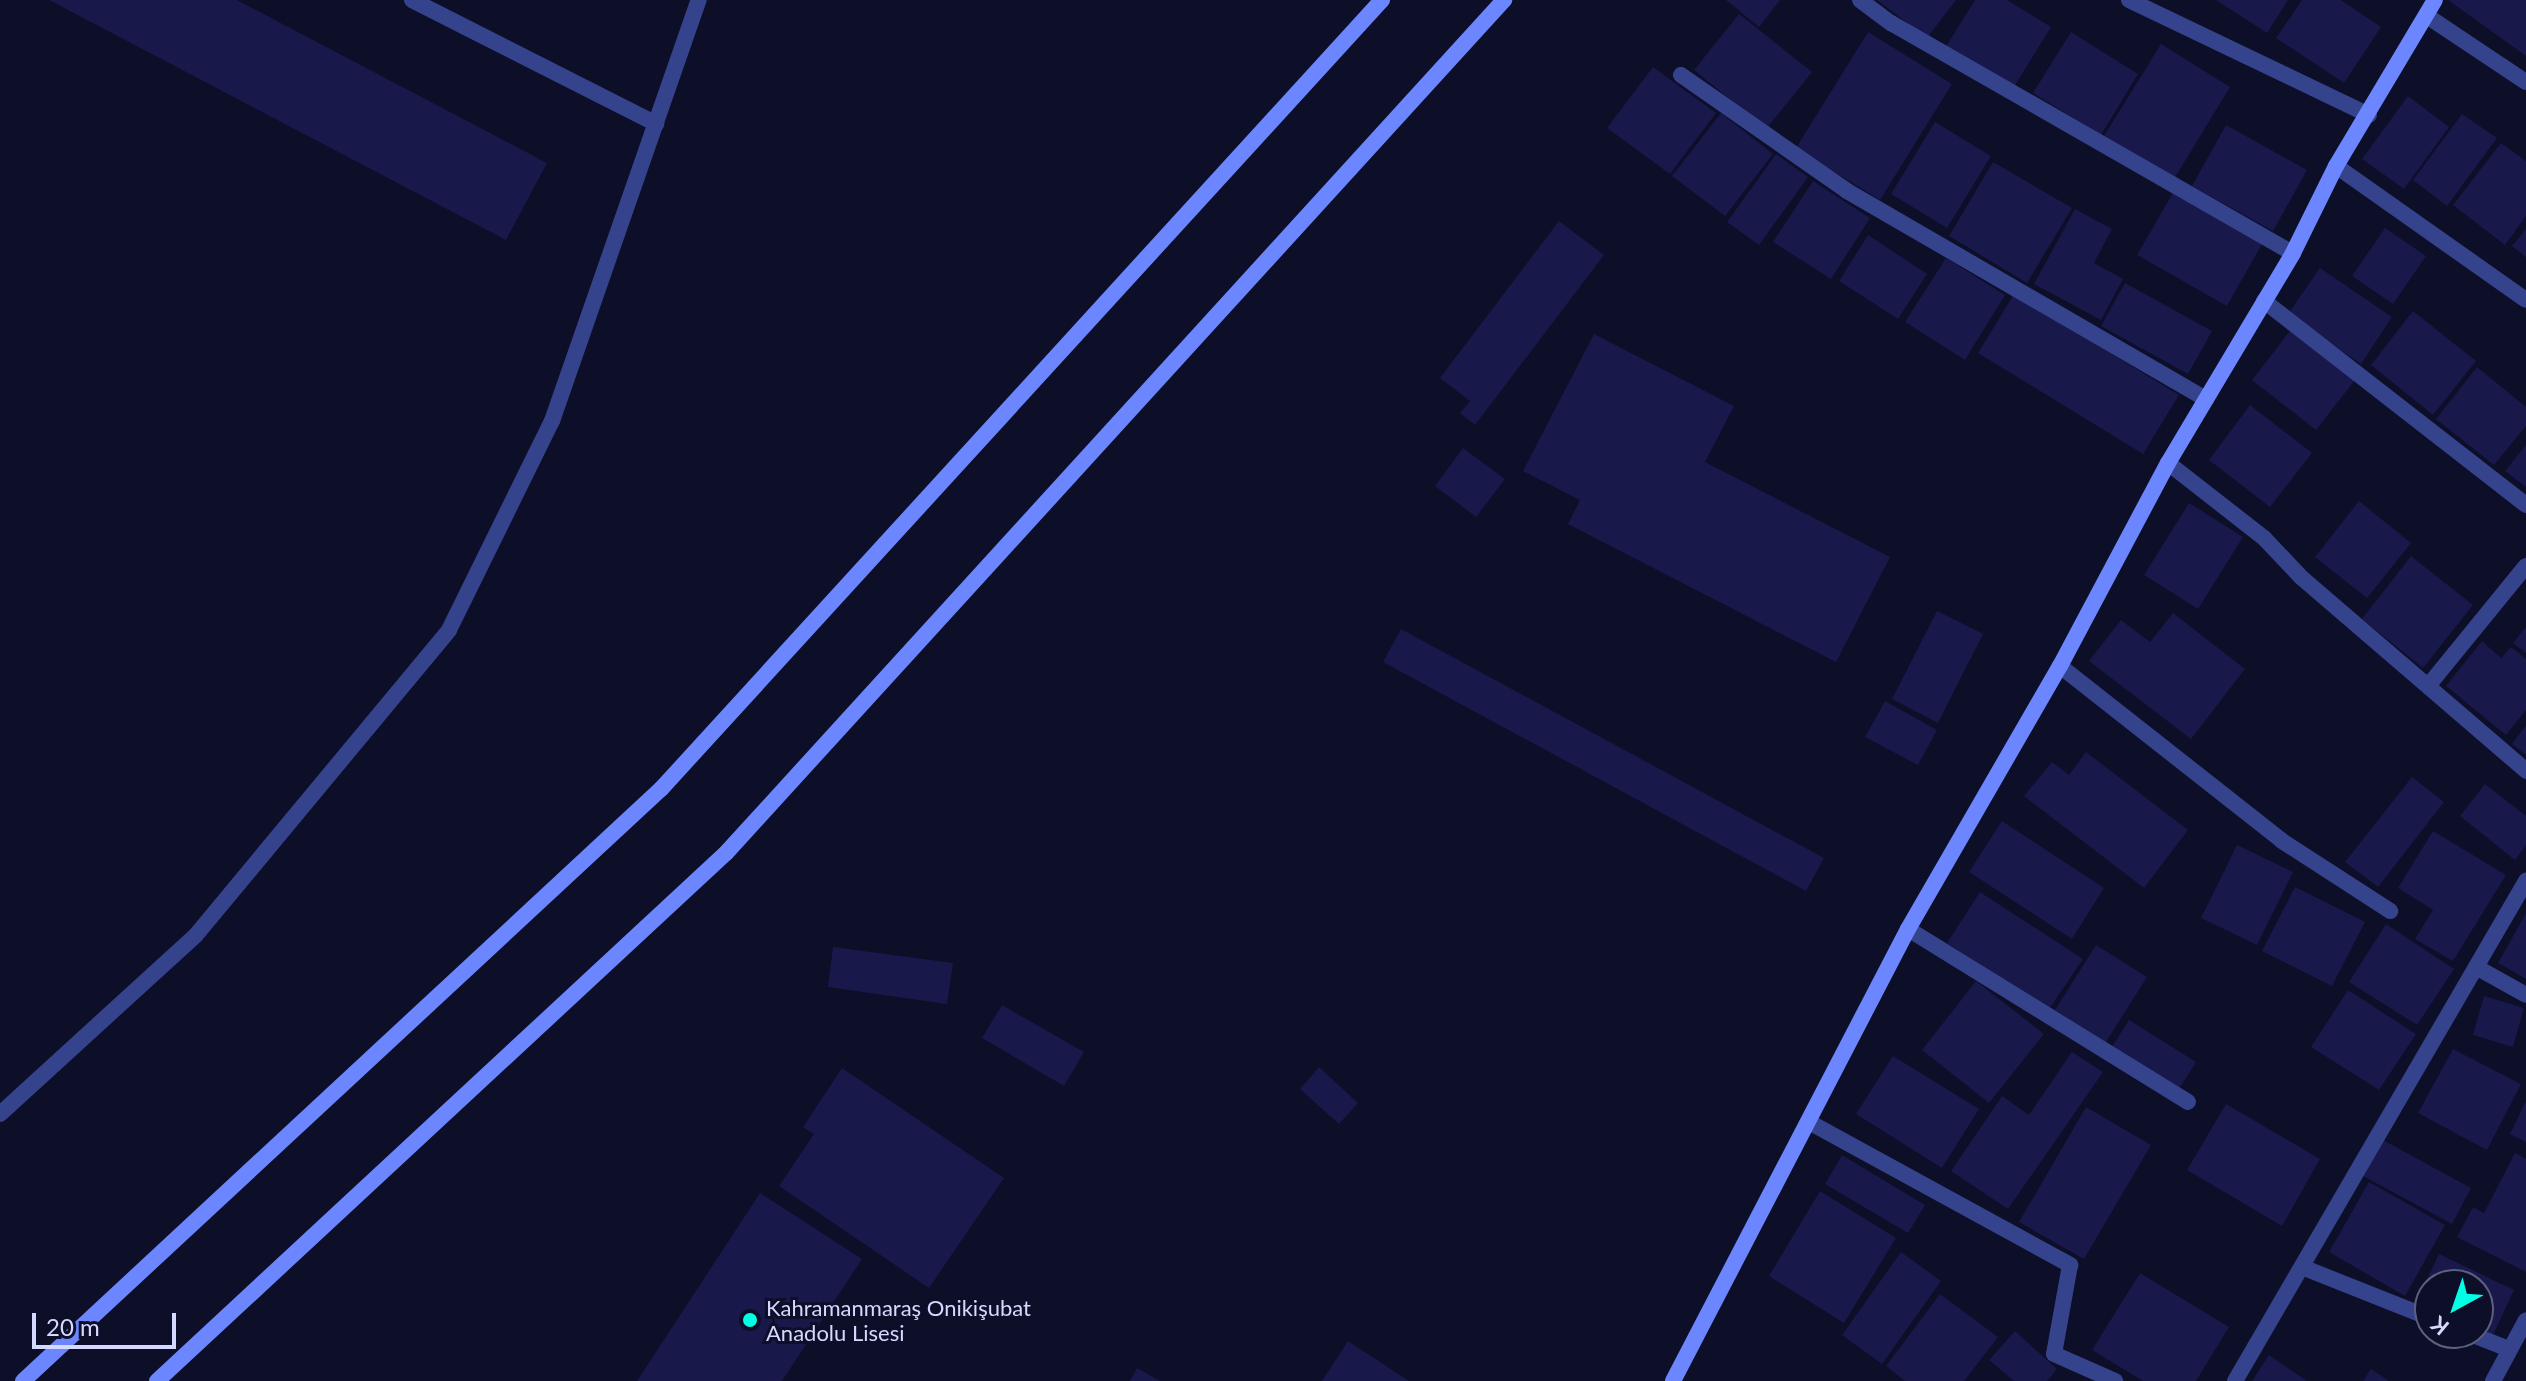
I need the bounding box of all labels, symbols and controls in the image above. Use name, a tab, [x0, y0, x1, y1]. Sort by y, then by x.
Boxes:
north arrow	[2414, 1269, 2494, 1349]
place label: Kahramanmaraş Onikişubat Anadolu Lisesi	[766, 1294, 1031, 1346]
scale bar	[36, 1297, 180, 1347]
marker: Kahramanmaraş Onikişubat Anadolu Lisesi	[741, 1311, 759, 1329]
text: K	[2425, 1311, 2454, 1341]
text: 20 m	[46, 1312, 100, 1341]

